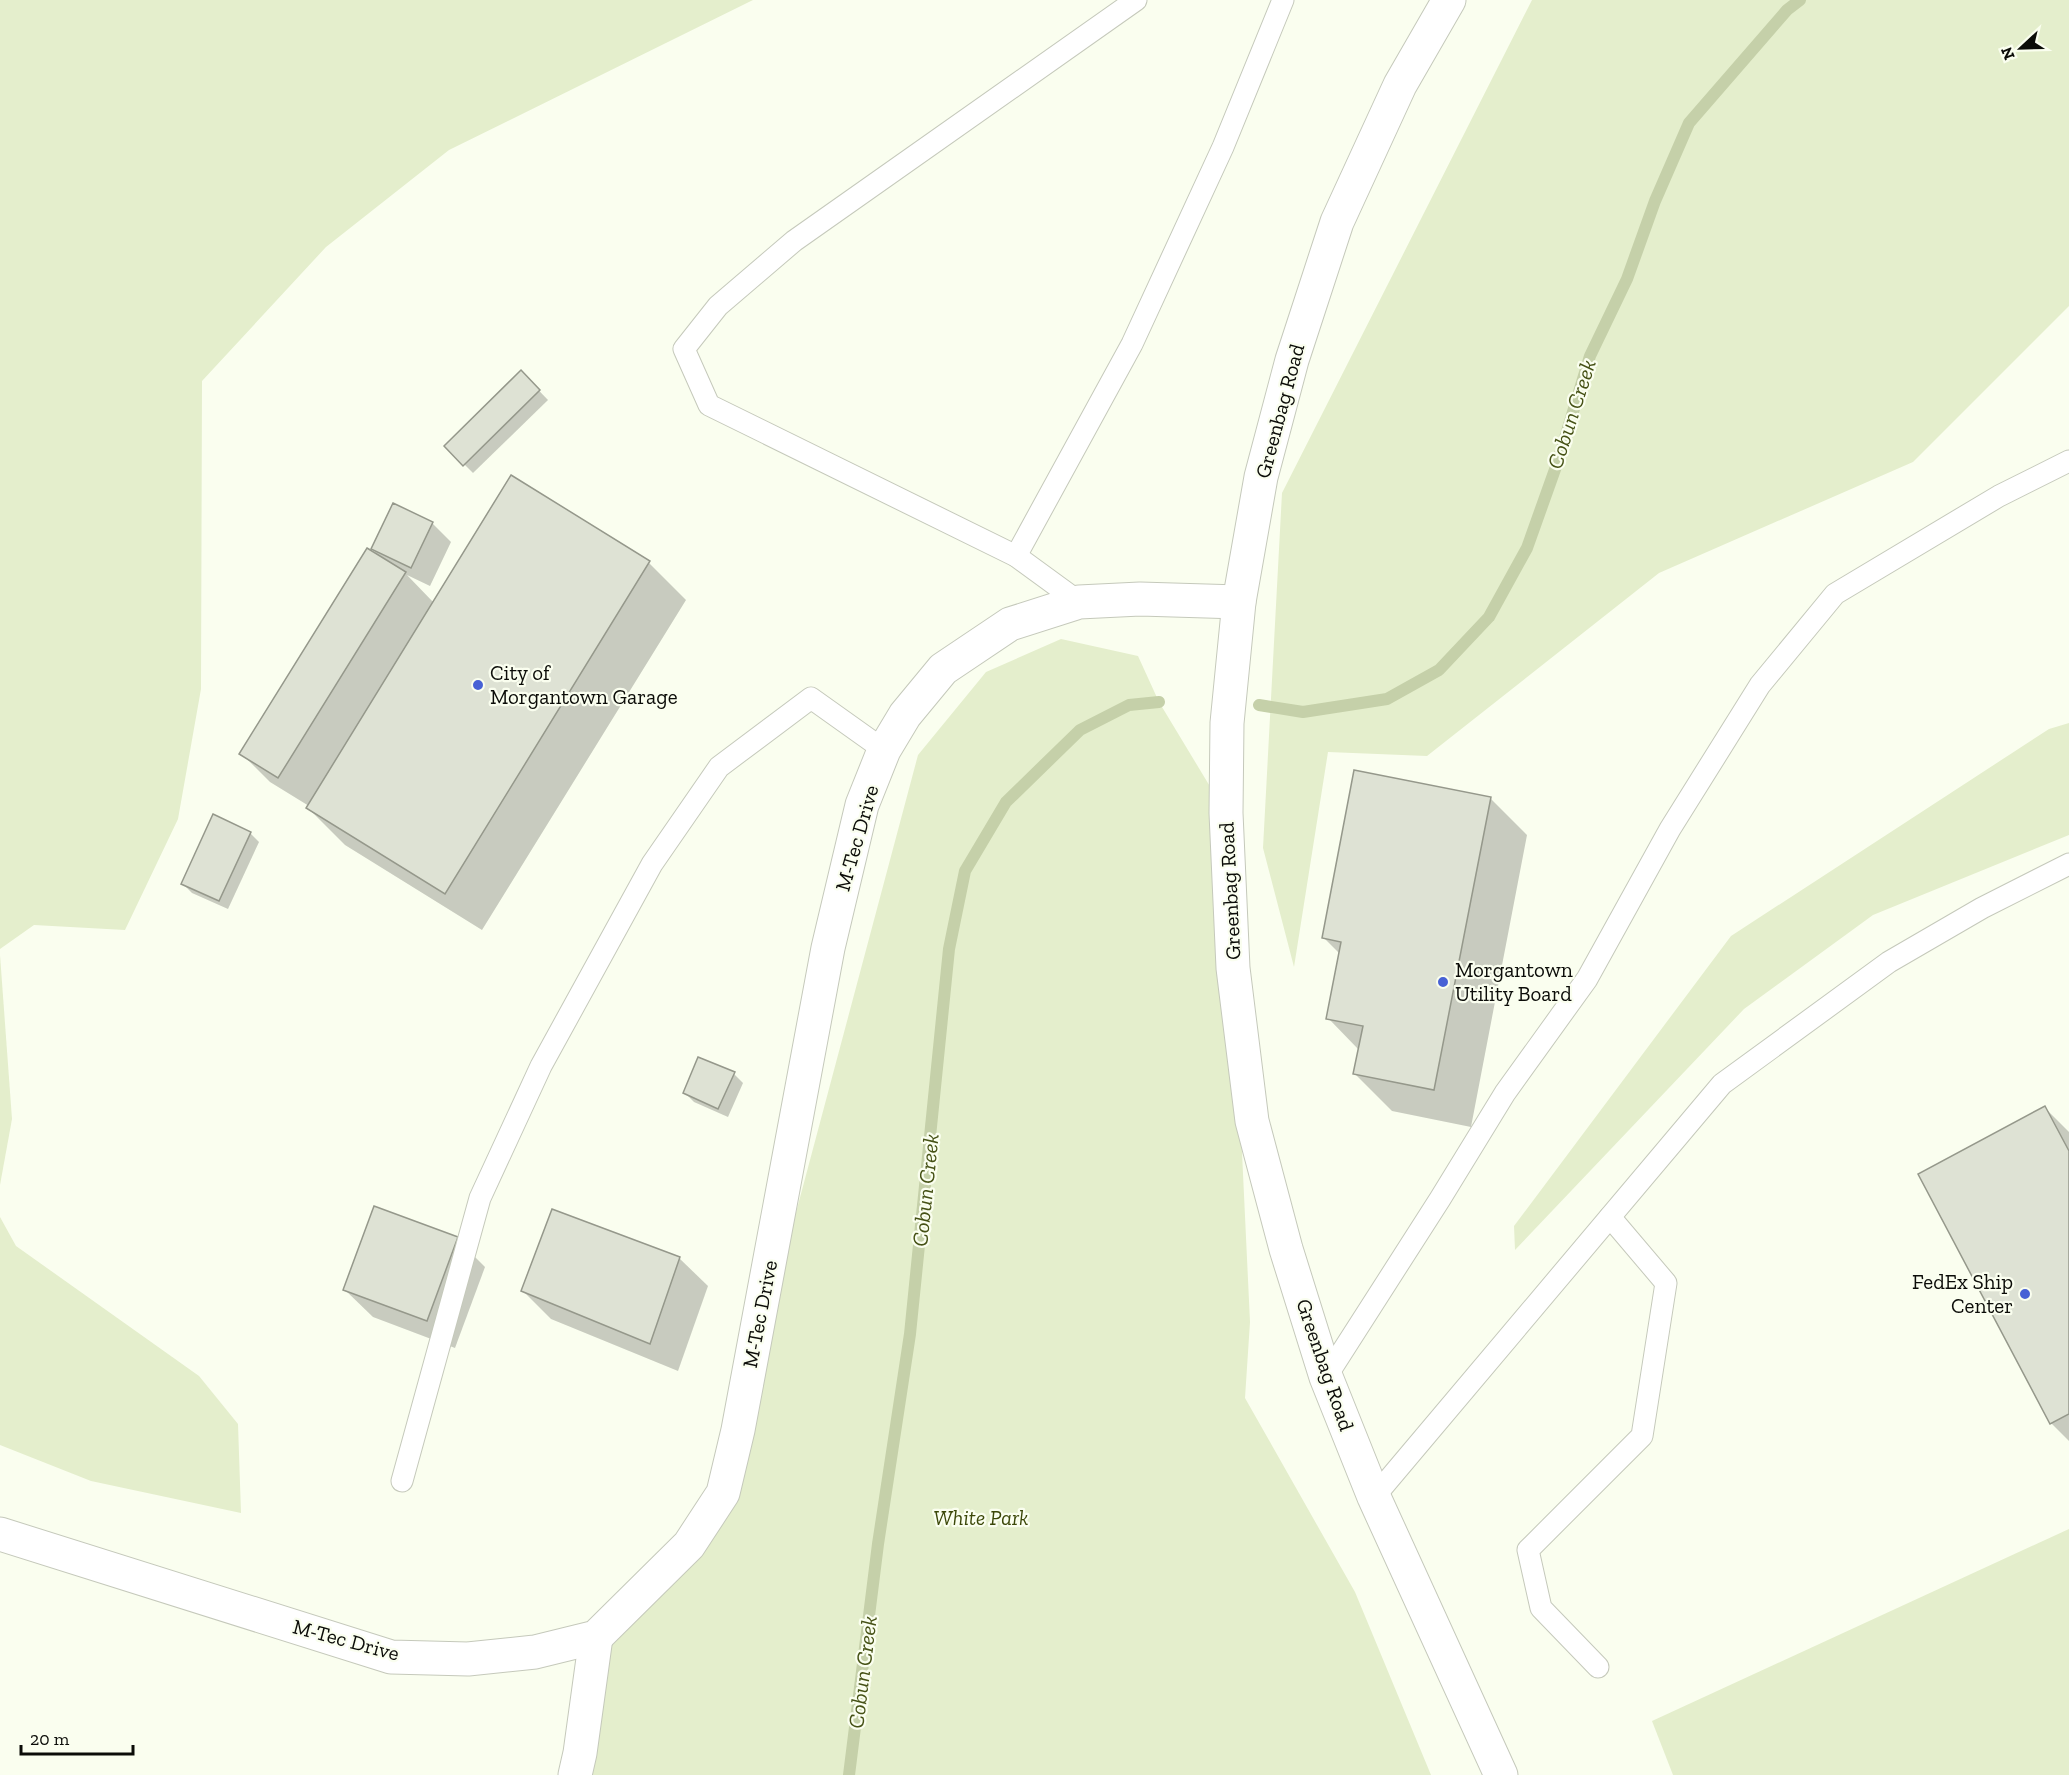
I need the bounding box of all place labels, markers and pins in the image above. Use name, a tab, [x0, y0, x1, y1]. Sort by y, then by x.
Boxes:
place label: City of Morgantown Garage	[490, 660, 678, 709]
marker: City of Morgantown Garage	[471, 678, 485, 692]
place label: Morgantown Utility Board	[1455, 957, 1573, 1006]
marker: Morgantown Utility Board	[1436, 975, 1450, 989]
place label: FedEx Ship Center	[1912, 1269, 2013, 1318]
marker: FedEx Ship Center	[2018, 1287, 2032, 1301]

